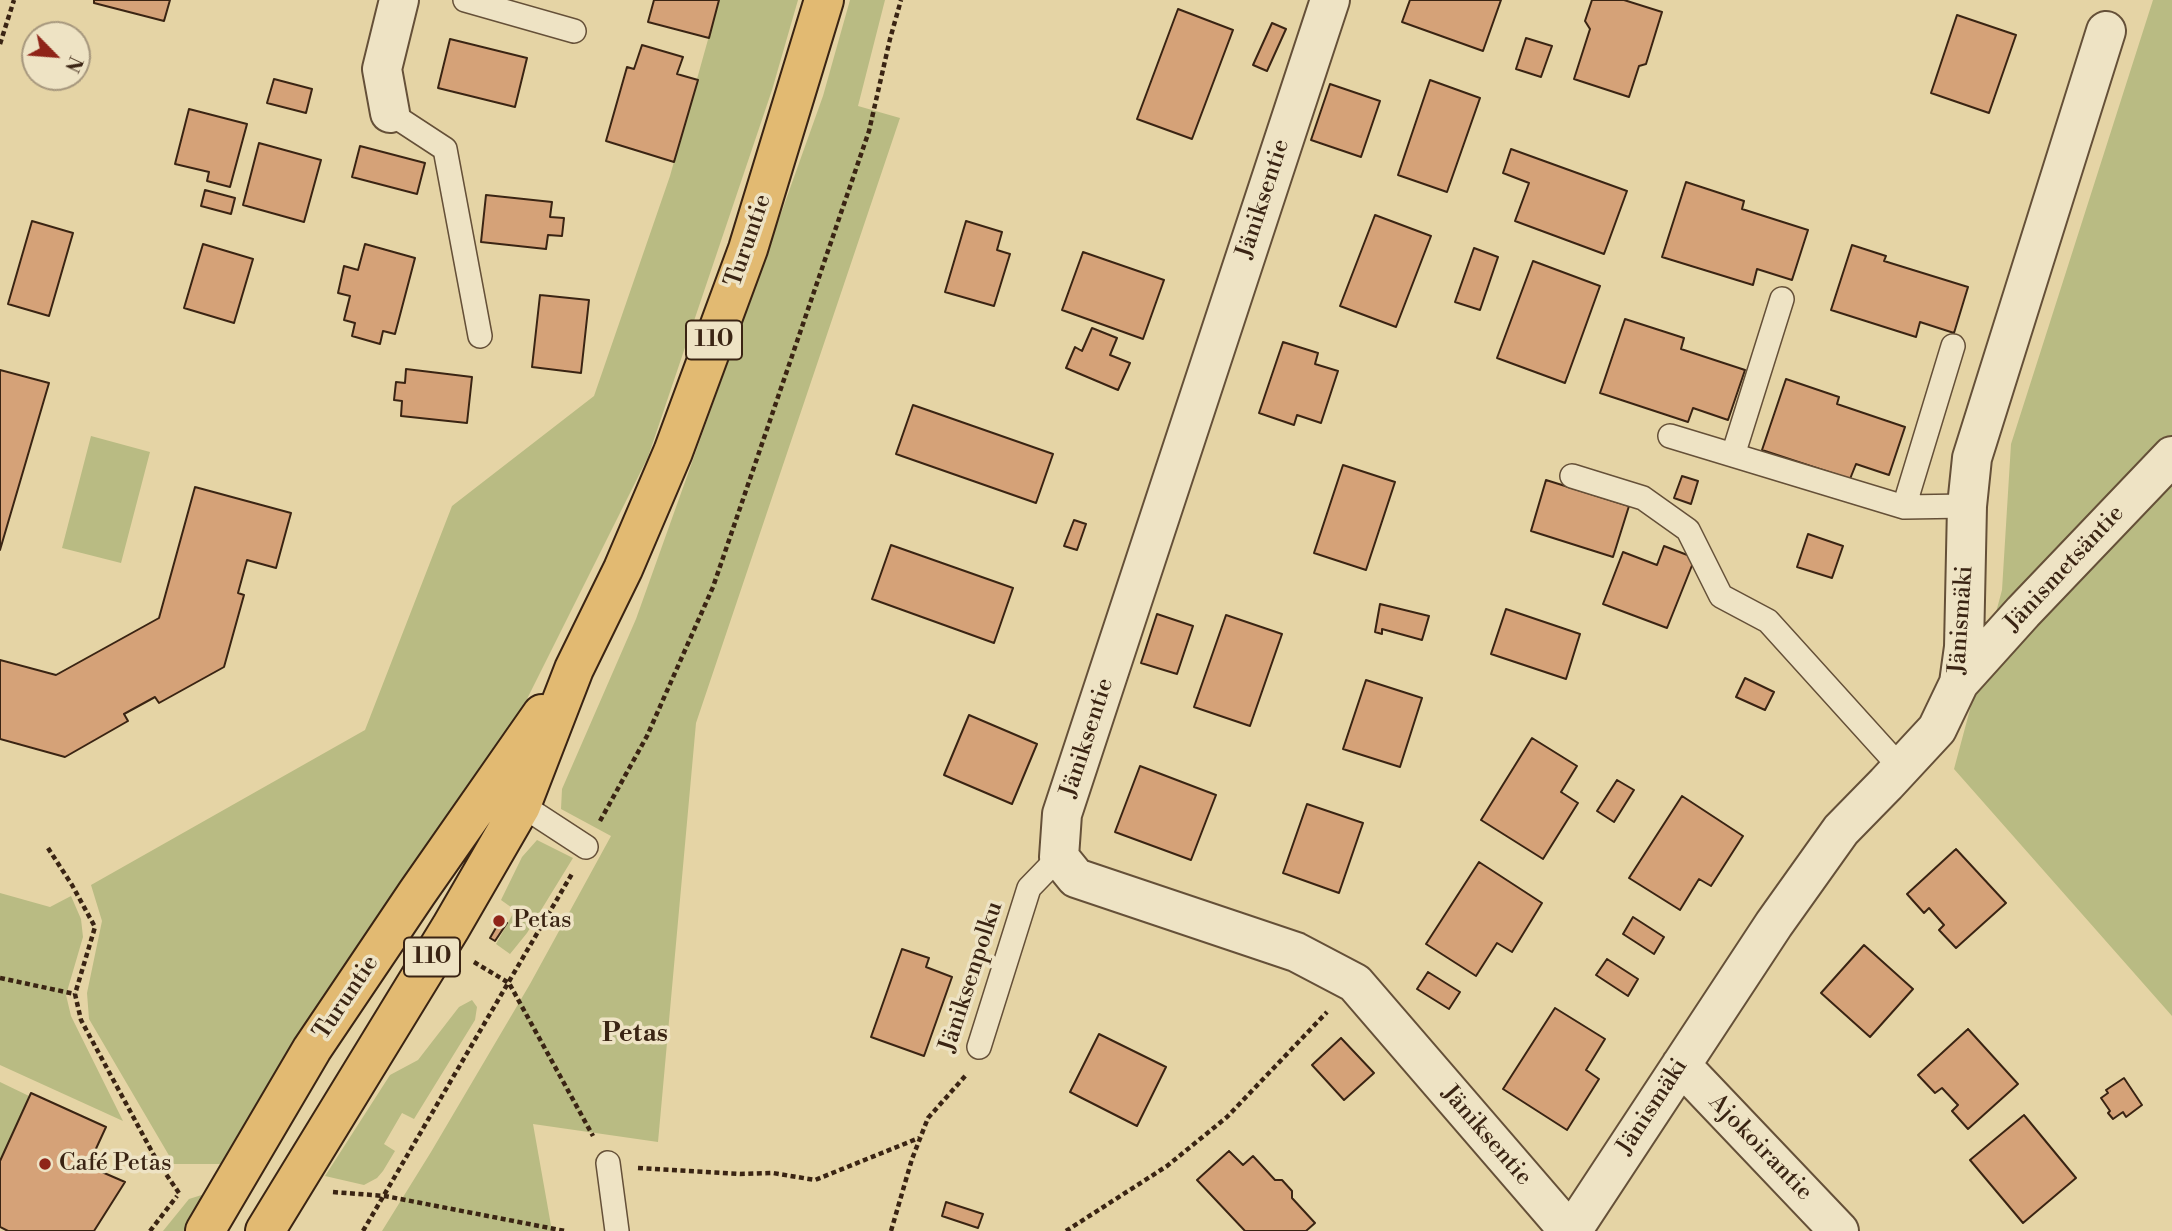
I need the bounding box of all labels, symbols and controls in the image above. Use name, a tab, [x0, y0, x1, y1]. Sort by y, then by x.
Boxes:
north arrow	[21, 21, 91, 91]
text: N	[59, 52, 87, 76]
street label: Jäniksentie	[1231, 136, 1297, 262]
street label: Turuntie	[720, 191, 778, 291]
road number: 110	[686, 320, 742, 360]
street label: Jänismetsäntie	[1999, 500, 2131, 638]
street label: Jänismäki	[1944, 565, 1980, 675]
street label: Jäniksentie	[1055, 675, 1121, 801]
street label: Jäniksenpolku	[934, 898, 1010, 1056]
place label: Petas	[513, 907, 572, 935]
marker: Petas	[491, 913, 507, 929]
road number: 110	[404, 938, 460, 976]
street label: Turuntie	[308, 950, 386, 1046]
district label: Petas	[602, 1019, 668, 1051]
street label: Jänismäki	[1611, 1054, 1695, 1160]
street label: Jäniksentie	[1435, 1080, 1537, 1192]
street label: Ajokoirantie	[1702, 1089, 1818, 1207]
place label: Café Petas	[59, 1150, 171, 1178]
marker: Café Petas	[37, 1156, 53, 1172]

